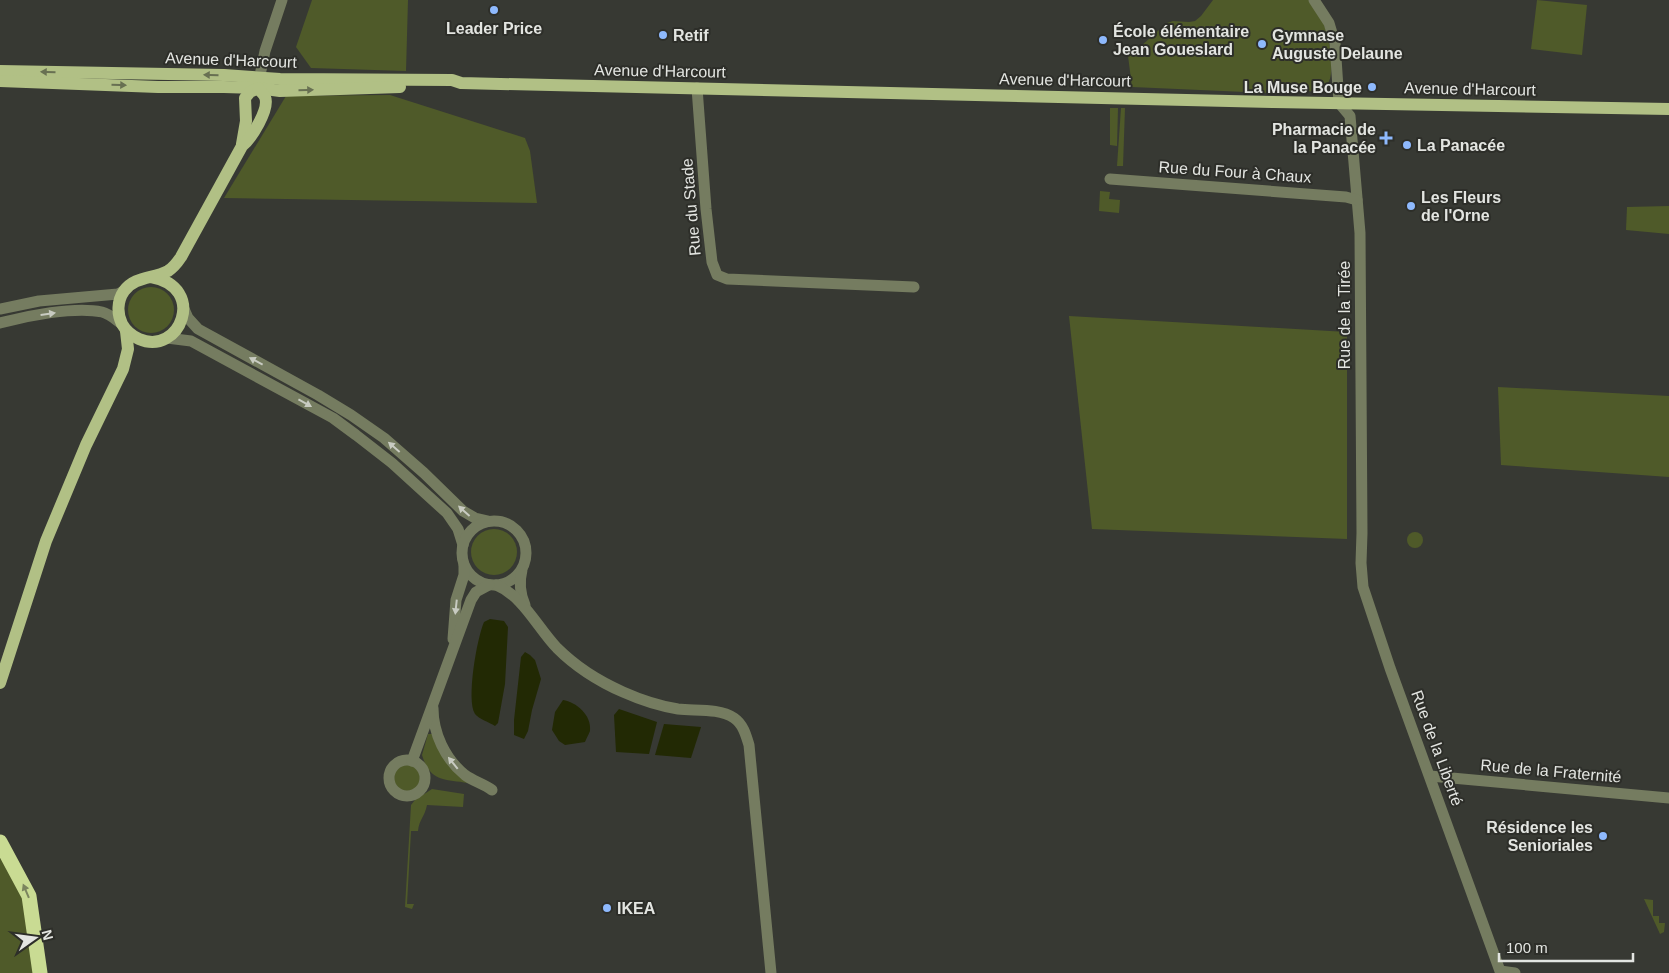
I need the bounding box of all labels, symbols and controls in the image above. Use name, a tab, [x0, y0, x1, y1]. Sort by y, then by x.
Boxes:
marker: Leader Price	[488, 4, 500, 16]
place label: Leader Price	[446, 20, 542, 37]
place label: École élémentaire Jean Goueslard	[1113, 22, 1249, 58]
place label: Retif	[673, 27, 709, 44]
place label: Gymnase Auguste Delaune	[1272, 27, 1403, 62]
marker: Retif	[657, 29, 669, 41]
marker: École élémentaire Jean Goueslard	[1097, 34, 1109, 46]
marker: Gymnase Auguste Delaune	[1256, 38, 1268, 50]
street label: Avenue d'Harcourt	[165, 49, 298, 71]
street label: Avenue d'Harcourt	[594, 61, 727, 81]
one-way arrow	[40, 68, 56, 76]
street label: Avenue d'Harcourt	[999, 70, 1132, 90]
one-way arrow	[202, 71, 218, 79]
place label: La Muse Bouge	[1244, 79, 1362, 96]
street label: Avenue d'Harcourt	[1404, 79, 1537, 99]
marker: La Muse Bouge	[1366, 81, 1378, 93]
one-way arrow	[111, 82, 127, 90]
one-way arrow	[299, 86, 315, 94]
place label: Pharmacie de la Panacée	[1272, 121, 1376, 156]
marker: Pharmacie de la Panacée	[1380, 132, 1392, 144]
place label: La Panacée	[1417, 137, 1505, 154]
marker: La Panacée	[1401, 139, 1413, 151]
street label: Rue du Stade	[678, 157, 704, 256]
street label: Rue du Four à Chaux	[1158, 158, 1312, 186]
place label: Les Fleurs de l'Orne	[1421, 189, 1501, 224]
marker: Les Fleurs de l'Orne	[1405, 200, 1417, 212]
street label: Rue de la Tirée	[1336, 261, 1353, 369]
one-way arrow	[40, 310, 56, 318]
one-way arrow	[250, 357, 263, 366]
one-way arrow	[298, 399, 312, 407]
one-way arrow	[389, 441, 401, 453]
one-way arrow	[457, 505, 470, 516]
one-way arrow	[452, 600, 460, 616]
street label: Rue de la Liberté	[1408, 688, 1466, 808]
one-way arrow	[448, 756, 459, 769]
street label: Rue de la Fraternité	[1480, 756, 1622, 786]
place label: Résidence les Senioriales	[1486, 819, 1593, 854]
marker: Résidence les Senioriales	[1597, 830, 1609, 842]
one-way arrow	[21, 884, 29, 898]
place label: IKEA	[617, 900, 656, 917]
marker: IKEA	[601, 902, 613, 914]
north arrow	[10, 913, 60, 963]
text: N	[39, 928, 57, 942]
scale bar	[1499, 930, 1633, 962]
text: 100 m	[1506, 939, 1548, 956]

